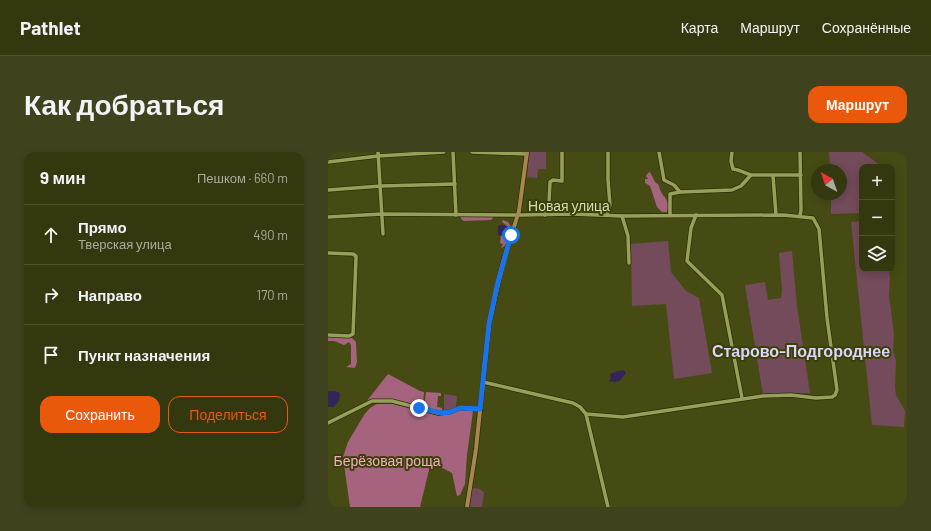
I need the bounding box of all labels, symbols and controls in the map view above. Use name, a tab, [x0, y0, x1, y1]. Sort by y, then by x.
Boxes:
text: Pathlet	[20, 16, 81, 39]
text: Карта	[681, 19, 718, 36]
text: Маршрут	[740, 19, 800, 36]
text: Сохранённые	[822, 19, 911, 36]
button: Маршрут	[808, 86, 907, 123]
text: Как добраться	[24, 87, 224, 121]
north arrow	[811, 164, 847, 200]
map controls	[859, 164, 895, 272]
button: +	[859, 164, 895, 200]
text: 9 мин	[40, 167, 86, 187]
text: Пешком · 660 m	[197, 170, 288, 186]
street label: Новая улица	[528, 197, 610, 214]
button: −	[859, 200, 895, 236]
text: Прямо	[78, 218, 127, 236]
icon: ahead	[40, 224, 62, 246]
route start	[502, 226, 520, 244]
text: 490 m	[253, 227, 288, 243]
text: Тверская улица	[78, 236, 172, 252]
button: layers	[859, 236, 895, 272]
icon: right	[40, 284, 62, 306]
text: Направо	[78, 286, 142, 304]
text: 170 m	[257, 287, 288, 303]
district label: Старово-Подгороднее	[712, 341, 890, 360]
icon: arrive	[40, 344, 62, 366]
text: Пункт назначения	[78, 346, 210, 364]
button: Сохранить	[40, 396, 160, 433]
button: Поделиться	[168, 396, 288, 433]
route end	[410, 399, 428, 417]
park label: Берёзовая роща	[334, 452, 441, 469]

